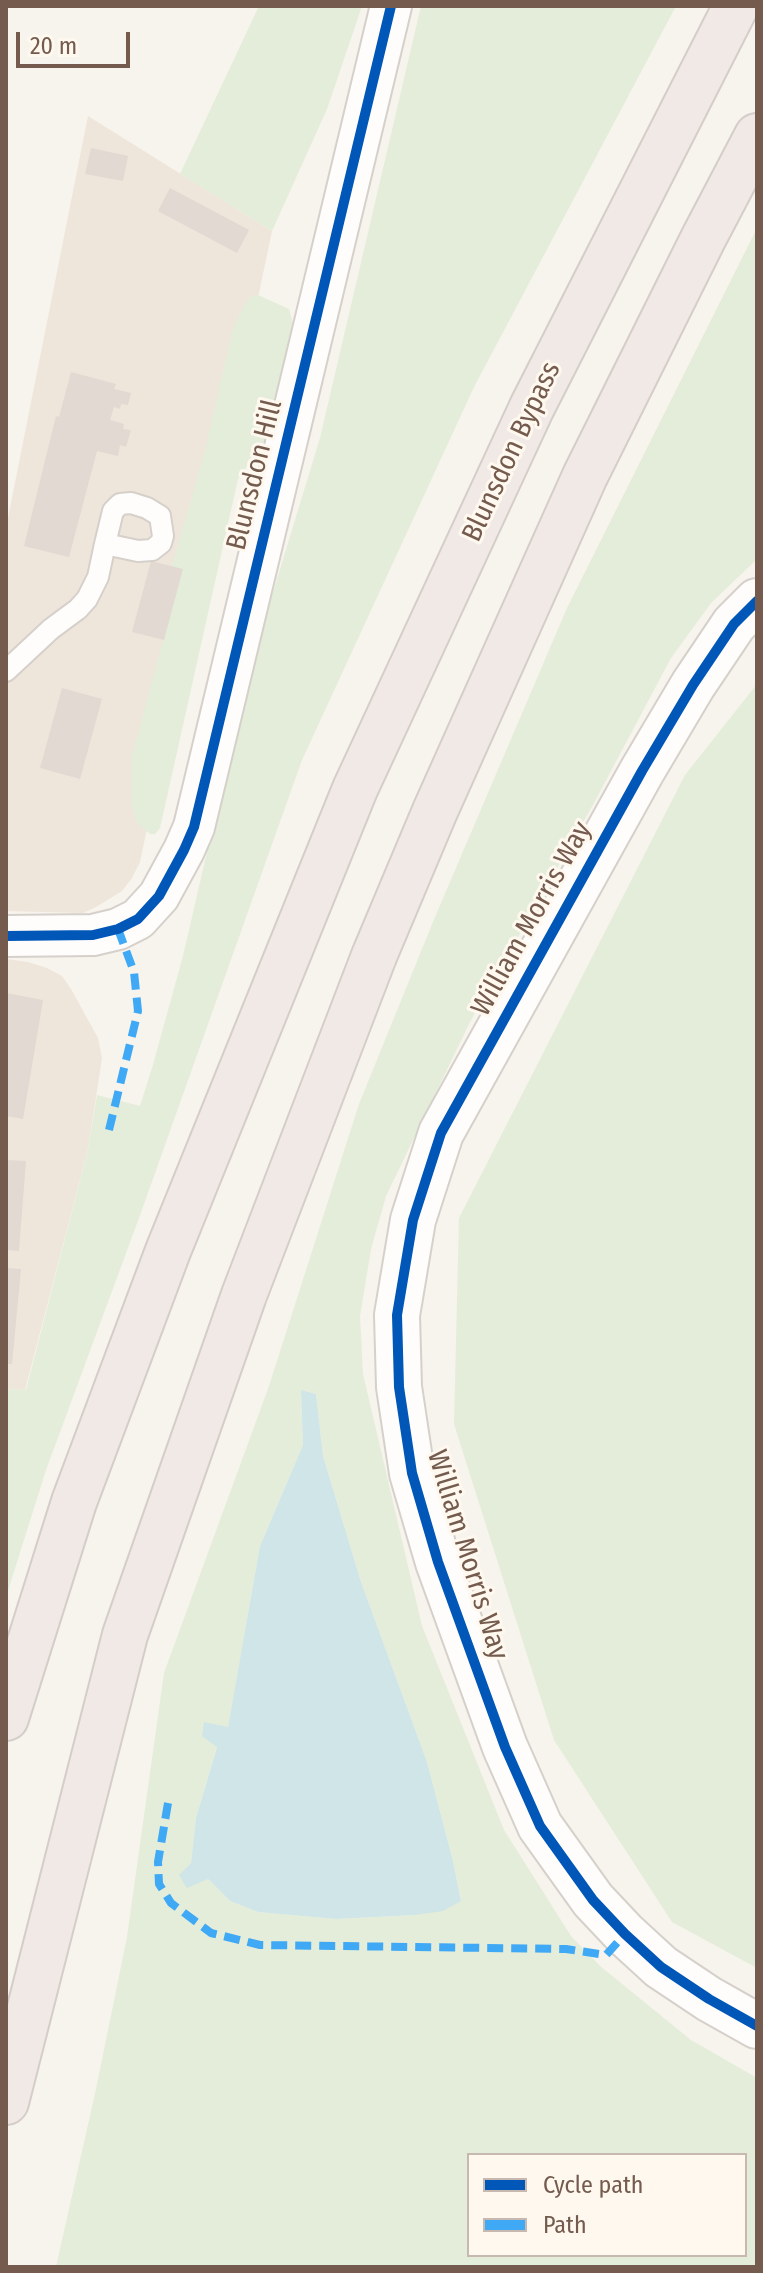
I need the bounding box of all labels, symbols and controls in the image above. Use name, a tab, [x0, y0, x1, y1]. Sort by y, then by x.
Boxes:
scale bar	[20, 16, 134, 66]
text: 20 m	[30, 32, 77, 60]
street label: Blunsdon Bypass	[456, 357, 568, 547]
street label: Blunsdon Hill	[220, 396, 290, 554]
street label: William Morris Way	[465, 816, 599, 1022]
street label: William Morris Way	[419, 1446, 515, 1664]
legend	[467, 2153, 747, 2257]
text: Cycle path	[543, 2171, 643, 2199]
text: Path	[543, 2211, 587, 2239]

